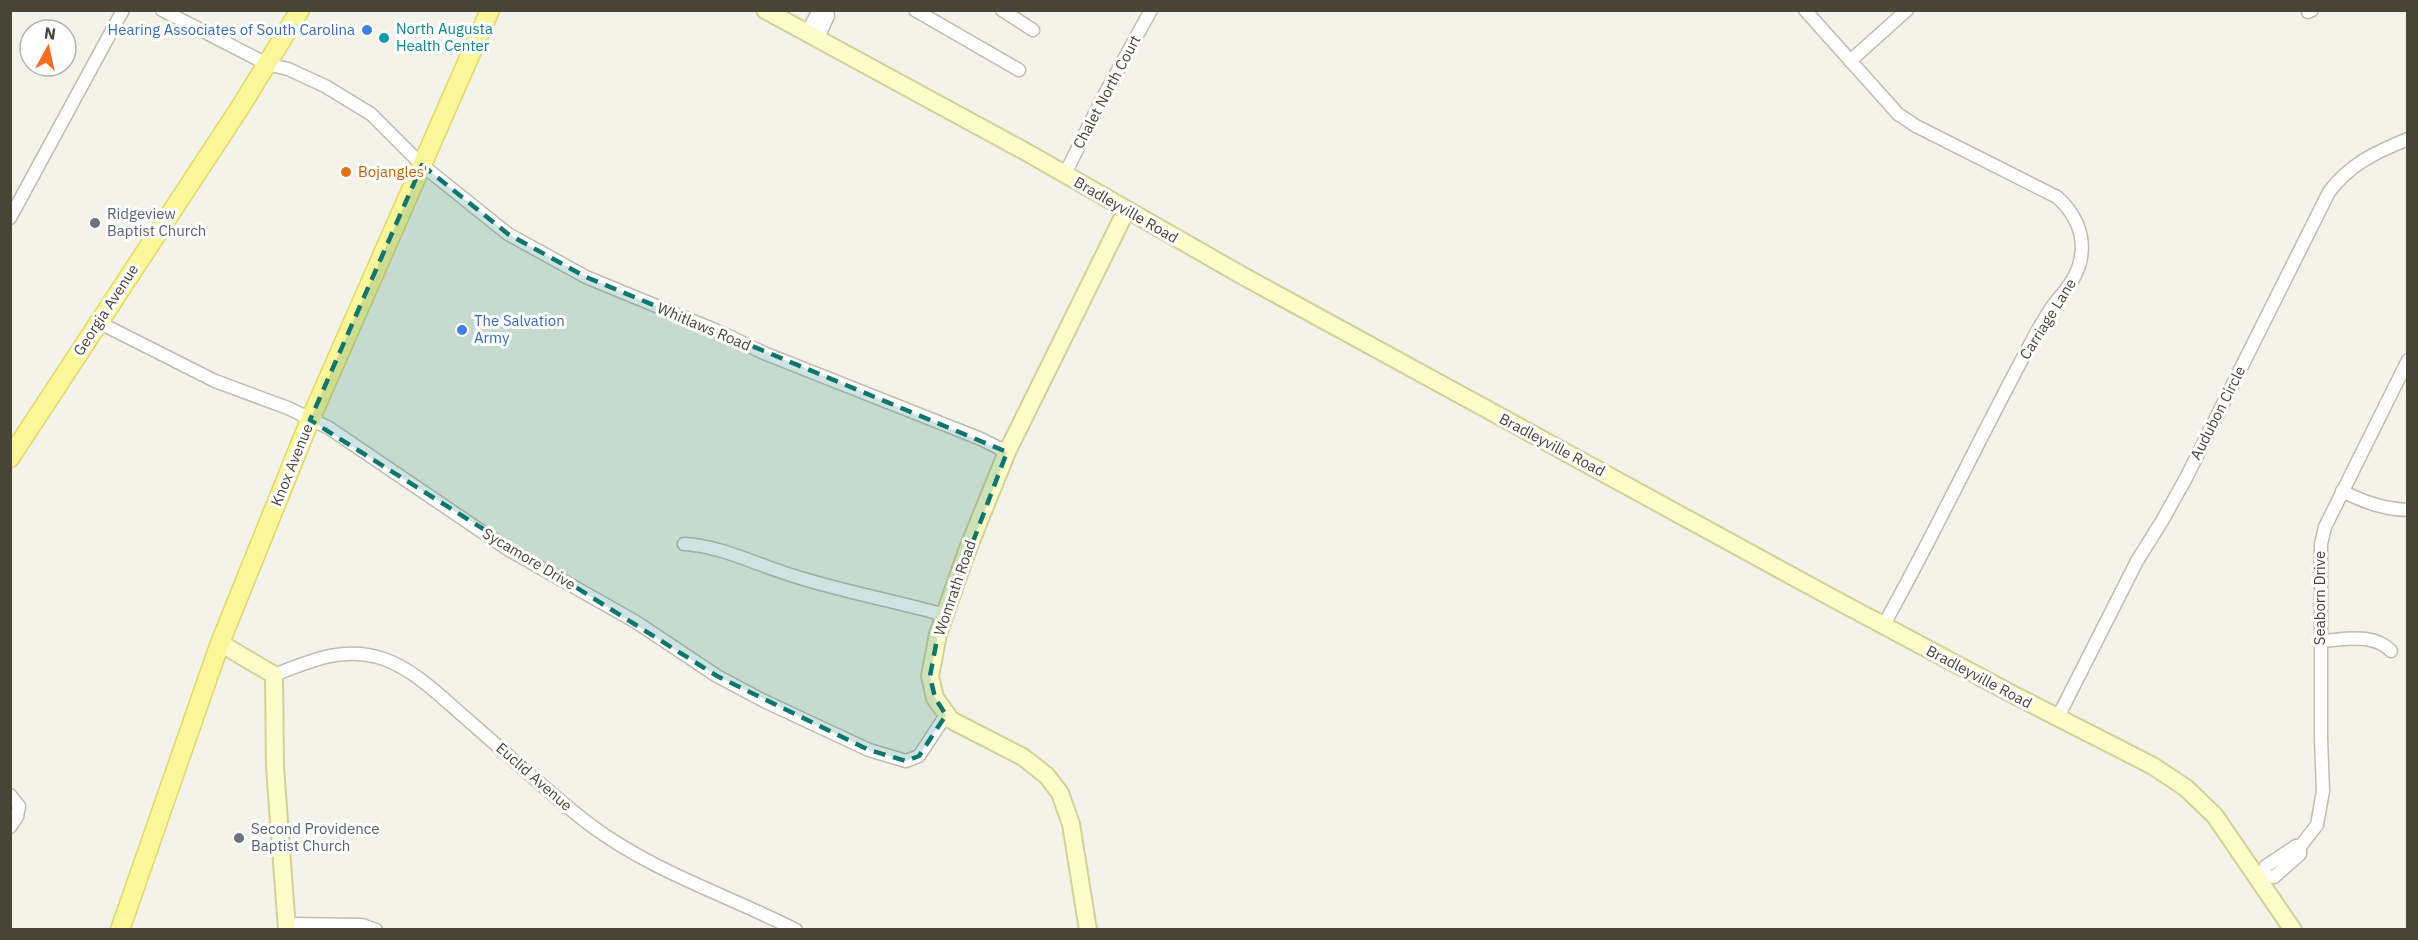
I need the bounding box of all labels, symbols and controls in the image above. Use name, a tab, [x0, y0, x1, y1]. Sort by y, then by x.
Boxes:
north arrow	[18, 18, 78, 78]
place label: North Augusta Health Center	[396, 19, 493, 55]
place label: Hearing Associates of South Carolina	[108, 20, 355, 39]
text: N	[43, 22, 57, 44]
marker: Hearing Associates of South Carolina	[360, 23, 374, 37]
marker: North Augusta Health Center	[377, 31, 391, 45]
street label: Chalet North Court	[1069, 32, 1145, 152]
place label: Bojangles'	[358, 162, 428, 181]
marker: Bojangles'	[339, 165, 353, 179]
street label: Bradleyville Road	[1071, 172, 1182, 247]
place label: Ridgeview Baptist Church	[107, 204, 206, 240]
marker: Ridgeview Baptist Church	[88, 216, 102, 230]
street label: Georgia Avenue	[69, 260, 142, 359]
street label: Carriage Lane	[2015, 275, 2080, 363]
street label: Whitlaws Road	[655, 298, 754, 355]
place label: The Salvation Army	[474, 311, 565, 347]
marker: The Salvation Army	[455, 323, 469, 337]
street label: Audubon Circle	[2186, 363, 2249, 463]
street label: Bradleyville Road	[1496, 409, 1608, 480]
street label: Knox Avenue	[266, 421, 317, 509]
street label: Sycamore Drive	[479, 523, 579, 594]
street label: Womrath Road	[929, 538, 980, 638]
street label: Seaborn Drive	[2310, 551, 2329, 645]
street label: Bradleyville Road	[1923, 641, 2035, 712]
street label: Euclid Avenue	[492, 738, 576, 815]
place label: Second Providence Baptist Church	[251, 819, 380, 855]
marker: Second Providence Baptist Church	[232, 831, 246, 845]

